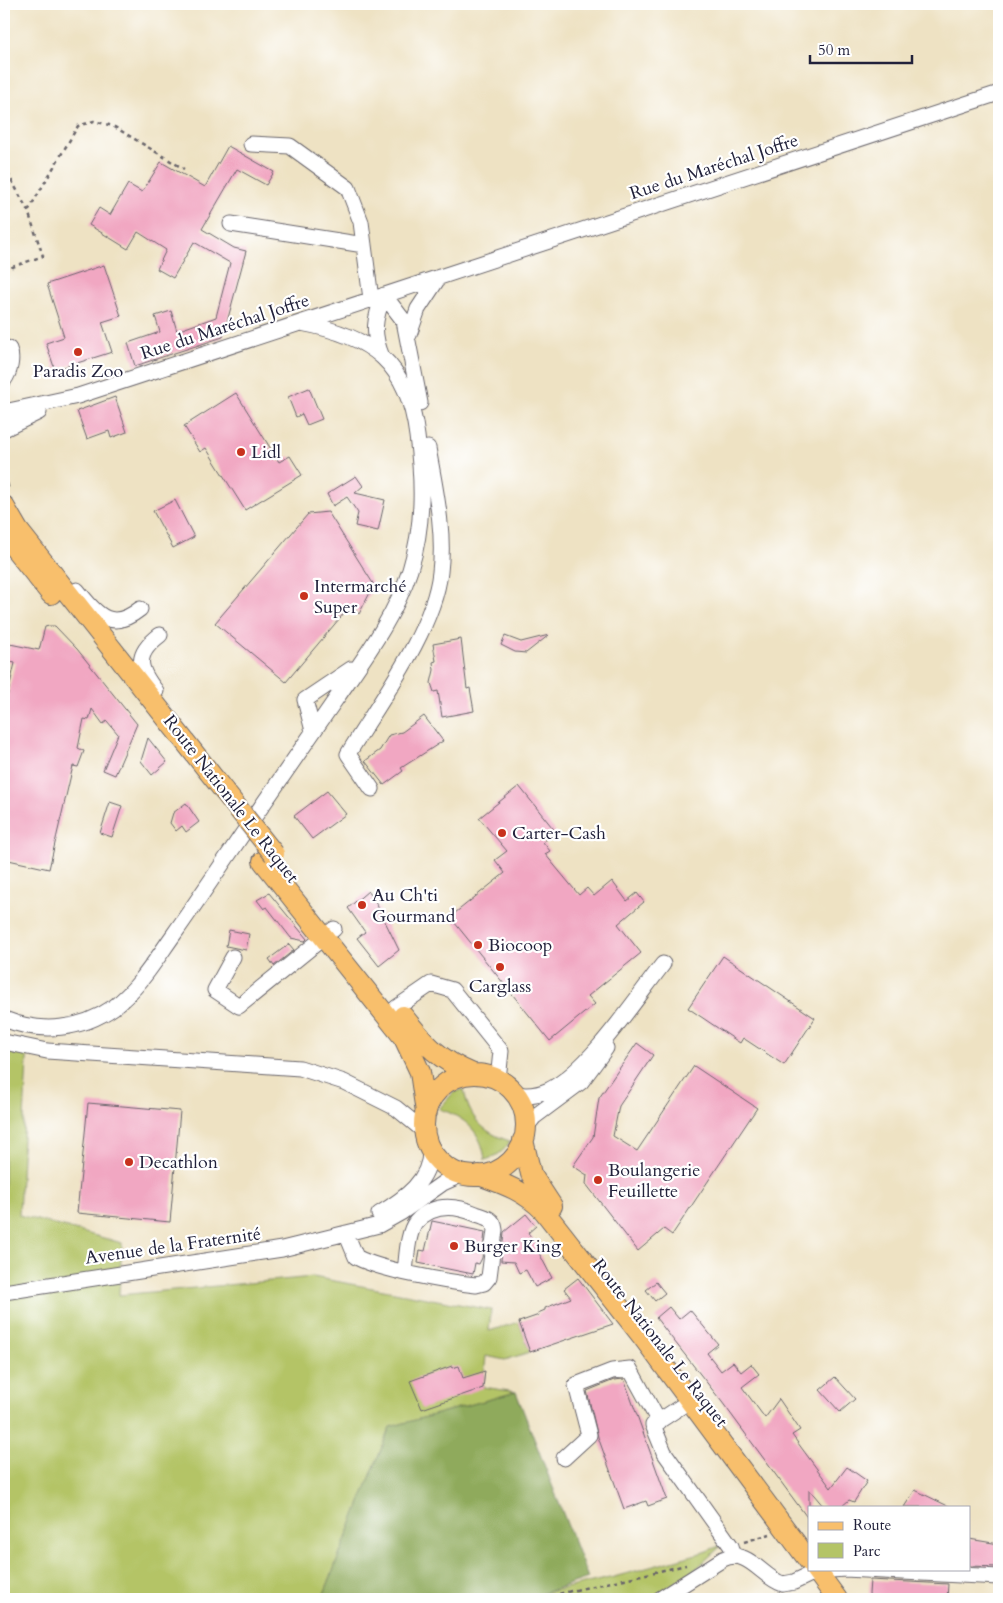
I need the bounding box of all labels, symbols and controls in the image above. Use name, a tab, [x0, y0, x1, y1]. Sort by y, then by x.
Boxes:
scale bar	[810, 32, 913, 64]
text: 50 m	[818, 40, 850, 60]
street label: Rue du Maréchal Joffre	[627, 128, 801, 206]
street label: Rue du Maréchal Joffre	[138, 288, 312, 366]
marker: Paradis Zoo	[72, 346, 84, 358]
place label: Paradis Zoo	[33, 359, 124, 384]
place label: Lidl	[251, 440, 282, 465]
marker: Lidl	[235, 446, 247, 458]
place label: Intermarché Super	[314, 574, 407, 620]
marker: Intermarché Super	[298, 590, 310, 602]
street label: Route Nationale Le Raquet	[157, 710, 305, 889]
place label: Carter-Cash	[512, 821, 606, 846]
marker: Carter-Cash	[496, 827, 508, 839]
place label: Au Ch'ti Gourmand	[372, 883, 456, 929]
marker: Au Ch'ti Gourmand	[356, 899, 368, 911]
place label: Biocoop	[488, 933, 552, 958]
marker: Biocoop	[472, 939, 484, 951]
marker: Carglass	[494, 961, 506, 973]
place label: Carglass	[469, 974, 531, 999]
place label: Decathlon	[139, 1150, 219, 1175]
marker: Decathlon	[123, 1156, 135, 1168]
place label: Boulangerie Feuillette	[608, 1158, 701, 1204]
marker: Boulangerie Feuillette	[592, 1174, 604, 1186]
street label: Avenue de la Fraternité	[84, 1221, 262, 1271]
place label: Burger King	[464, 1234, 562, 1259]
marker: Burger King	[448, 1240, 460, 1252]
street label: Route Nationale Le Raquet	[586, 1254, 734, 1433]
legend	[808, 1506, 970, 1570]
text: Route	[853, 1515, 891, 1535]
text: Parc	[853, 1541, 881, 1561]

